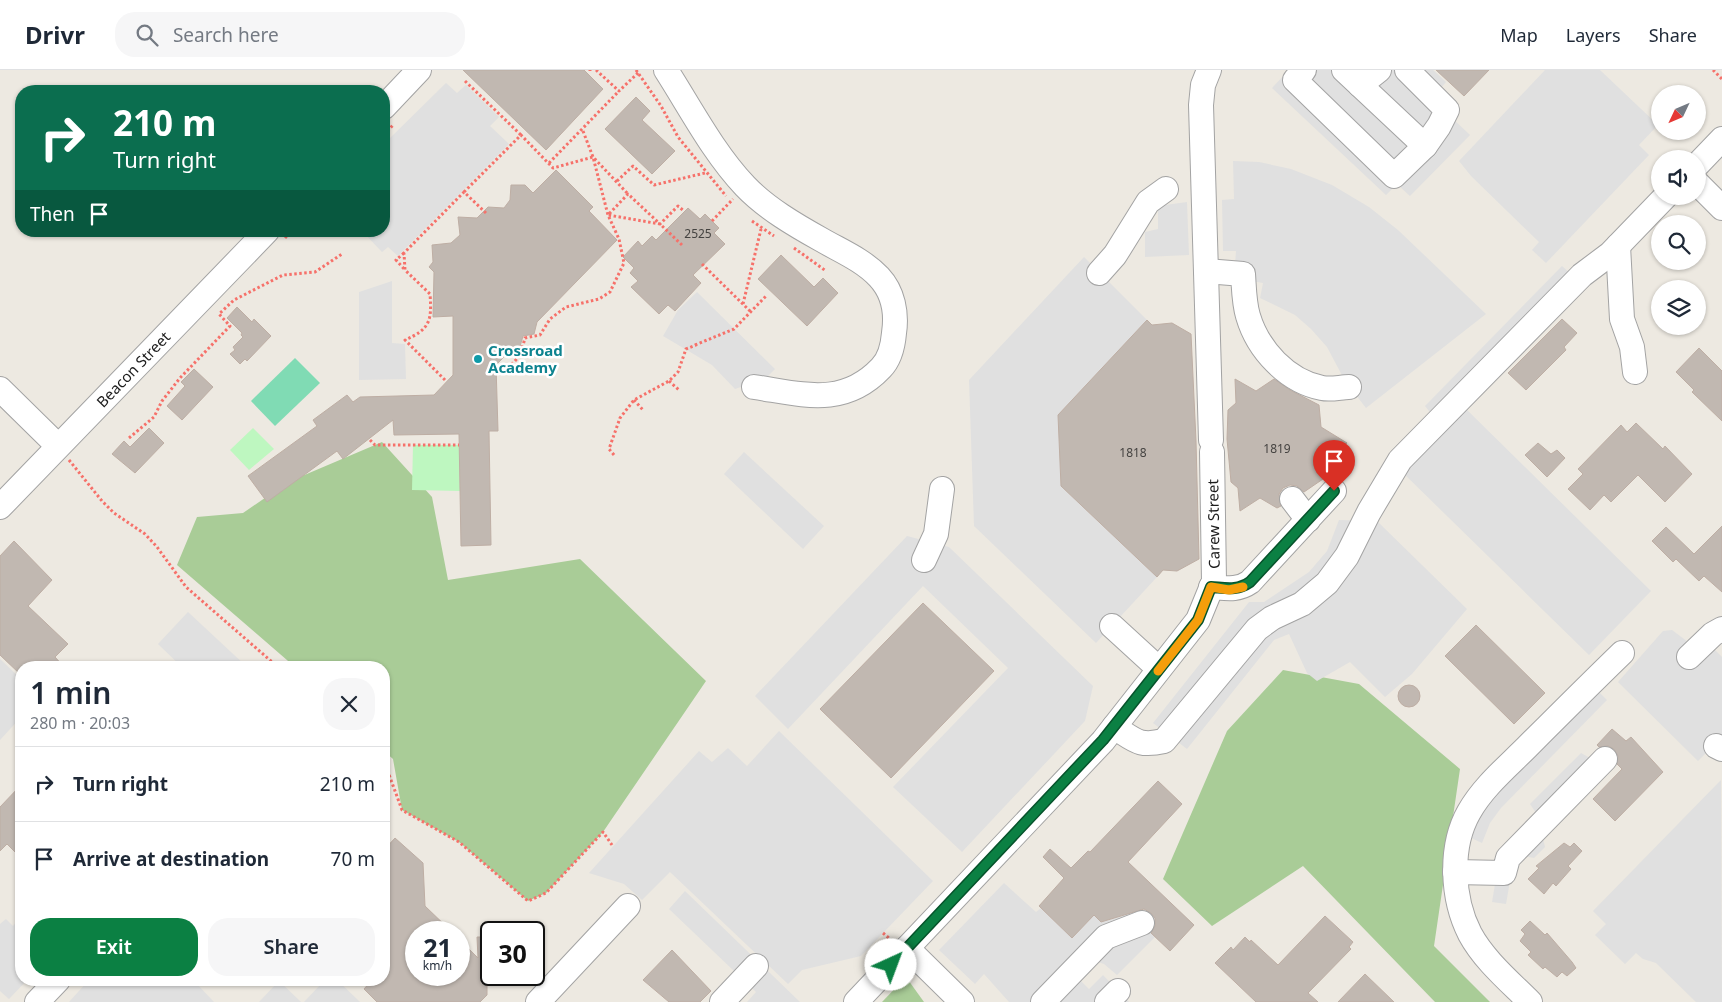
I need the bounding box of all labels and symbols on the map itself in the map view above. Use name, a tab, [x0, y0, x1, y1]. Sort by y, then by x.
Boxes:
north arrow	[1651, 85, 1706, 140]
house number: 2525	[684, 225, 712, 242]
street label: Beacon Street	[92, 326, 175, 411]
place label: Crossroad Academy	[488, 340, 563, 377]
marker: Crossroad Academy	[472, 353, 484, 365]
house number: 1819	[1263, 440, 1291, 457]
pin	[1313, 440, 1355, 491]
house number: 1818	[1119, 444, 1147, 461]
street label: Carew Street	[1202, 478, 1224, 569]
speed limit sign: 30	[480, 921, 545, 986]
position arrow	[864, 938, 916, 990]

